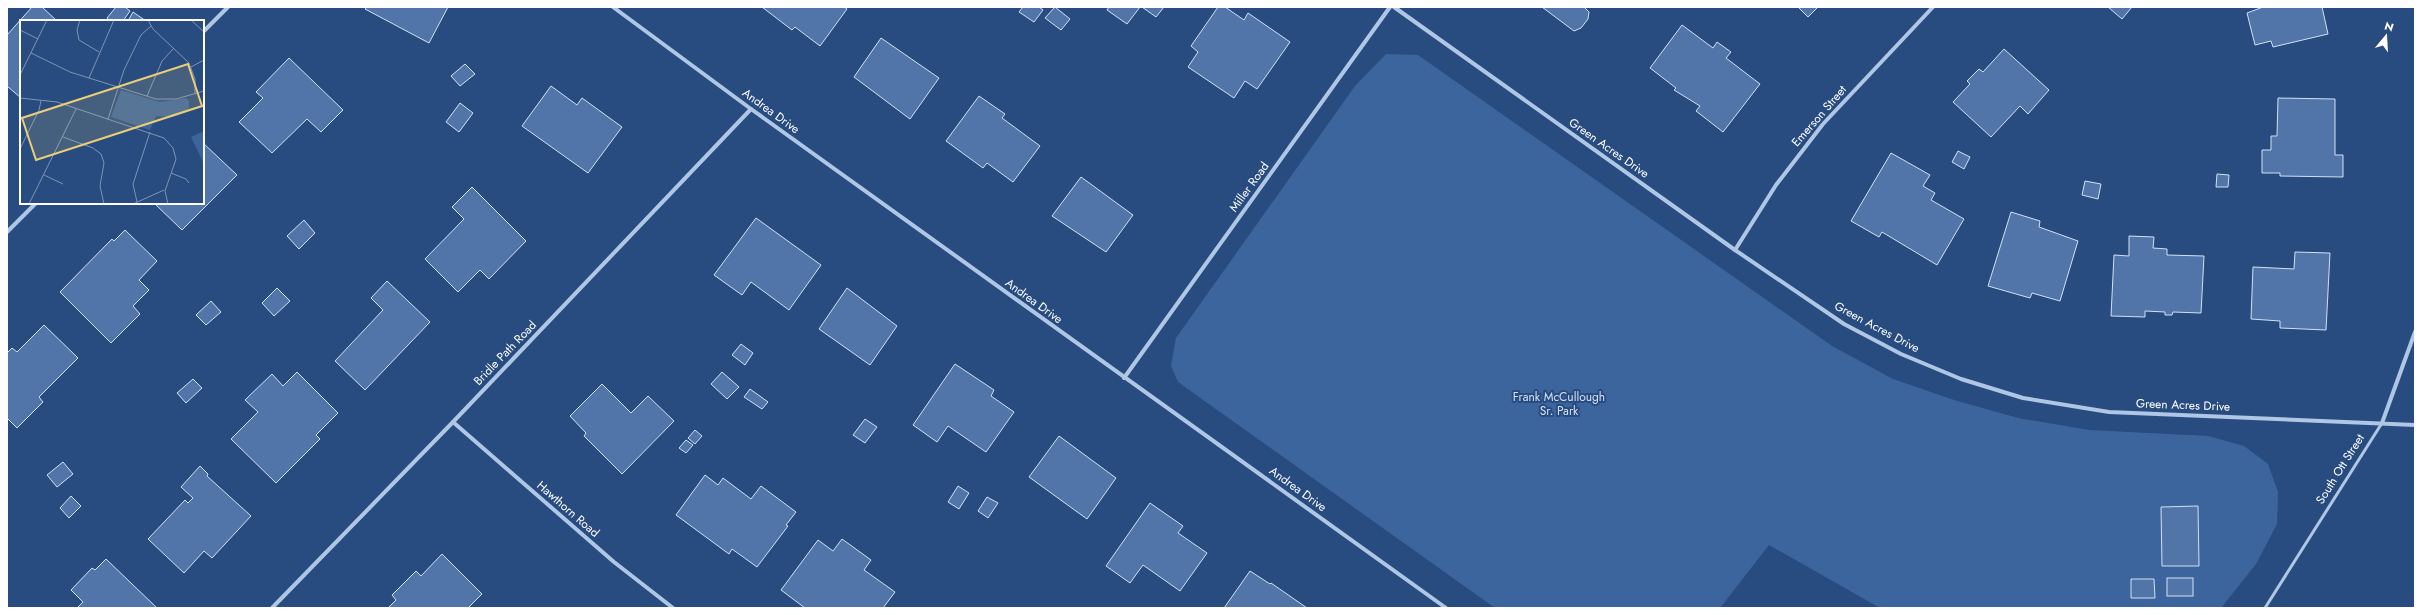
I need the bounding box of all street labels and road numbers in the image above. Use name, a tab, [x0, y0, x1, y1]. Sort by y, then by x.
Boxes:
street label: Emerson Street	[1787, 81, 1851, 151]
street label: Andrea Drive	[739, 84, 803, 138]
street label: Green Acres Drive	[1565, 114, 1653, 182]
street label: Miller Road	[1225, 158, 1273, 216]
street label: Andrea Drive	[1002, 274, 1066, 328]
street label: Green Acres Drive	[1831, 297, 1923, 357]
street label: Bridle Path Road	[469, 317, 541, 389]
street label: Green Acres Drive	[2136, 394, 2230, 416]
street label: South Ott Street	[2311, 430, 2369, 508]
street label: Andrea Drive	[1266, 462, 1330, 516]
street label: Hawthorn Road	[533, 477, 603, 541]

